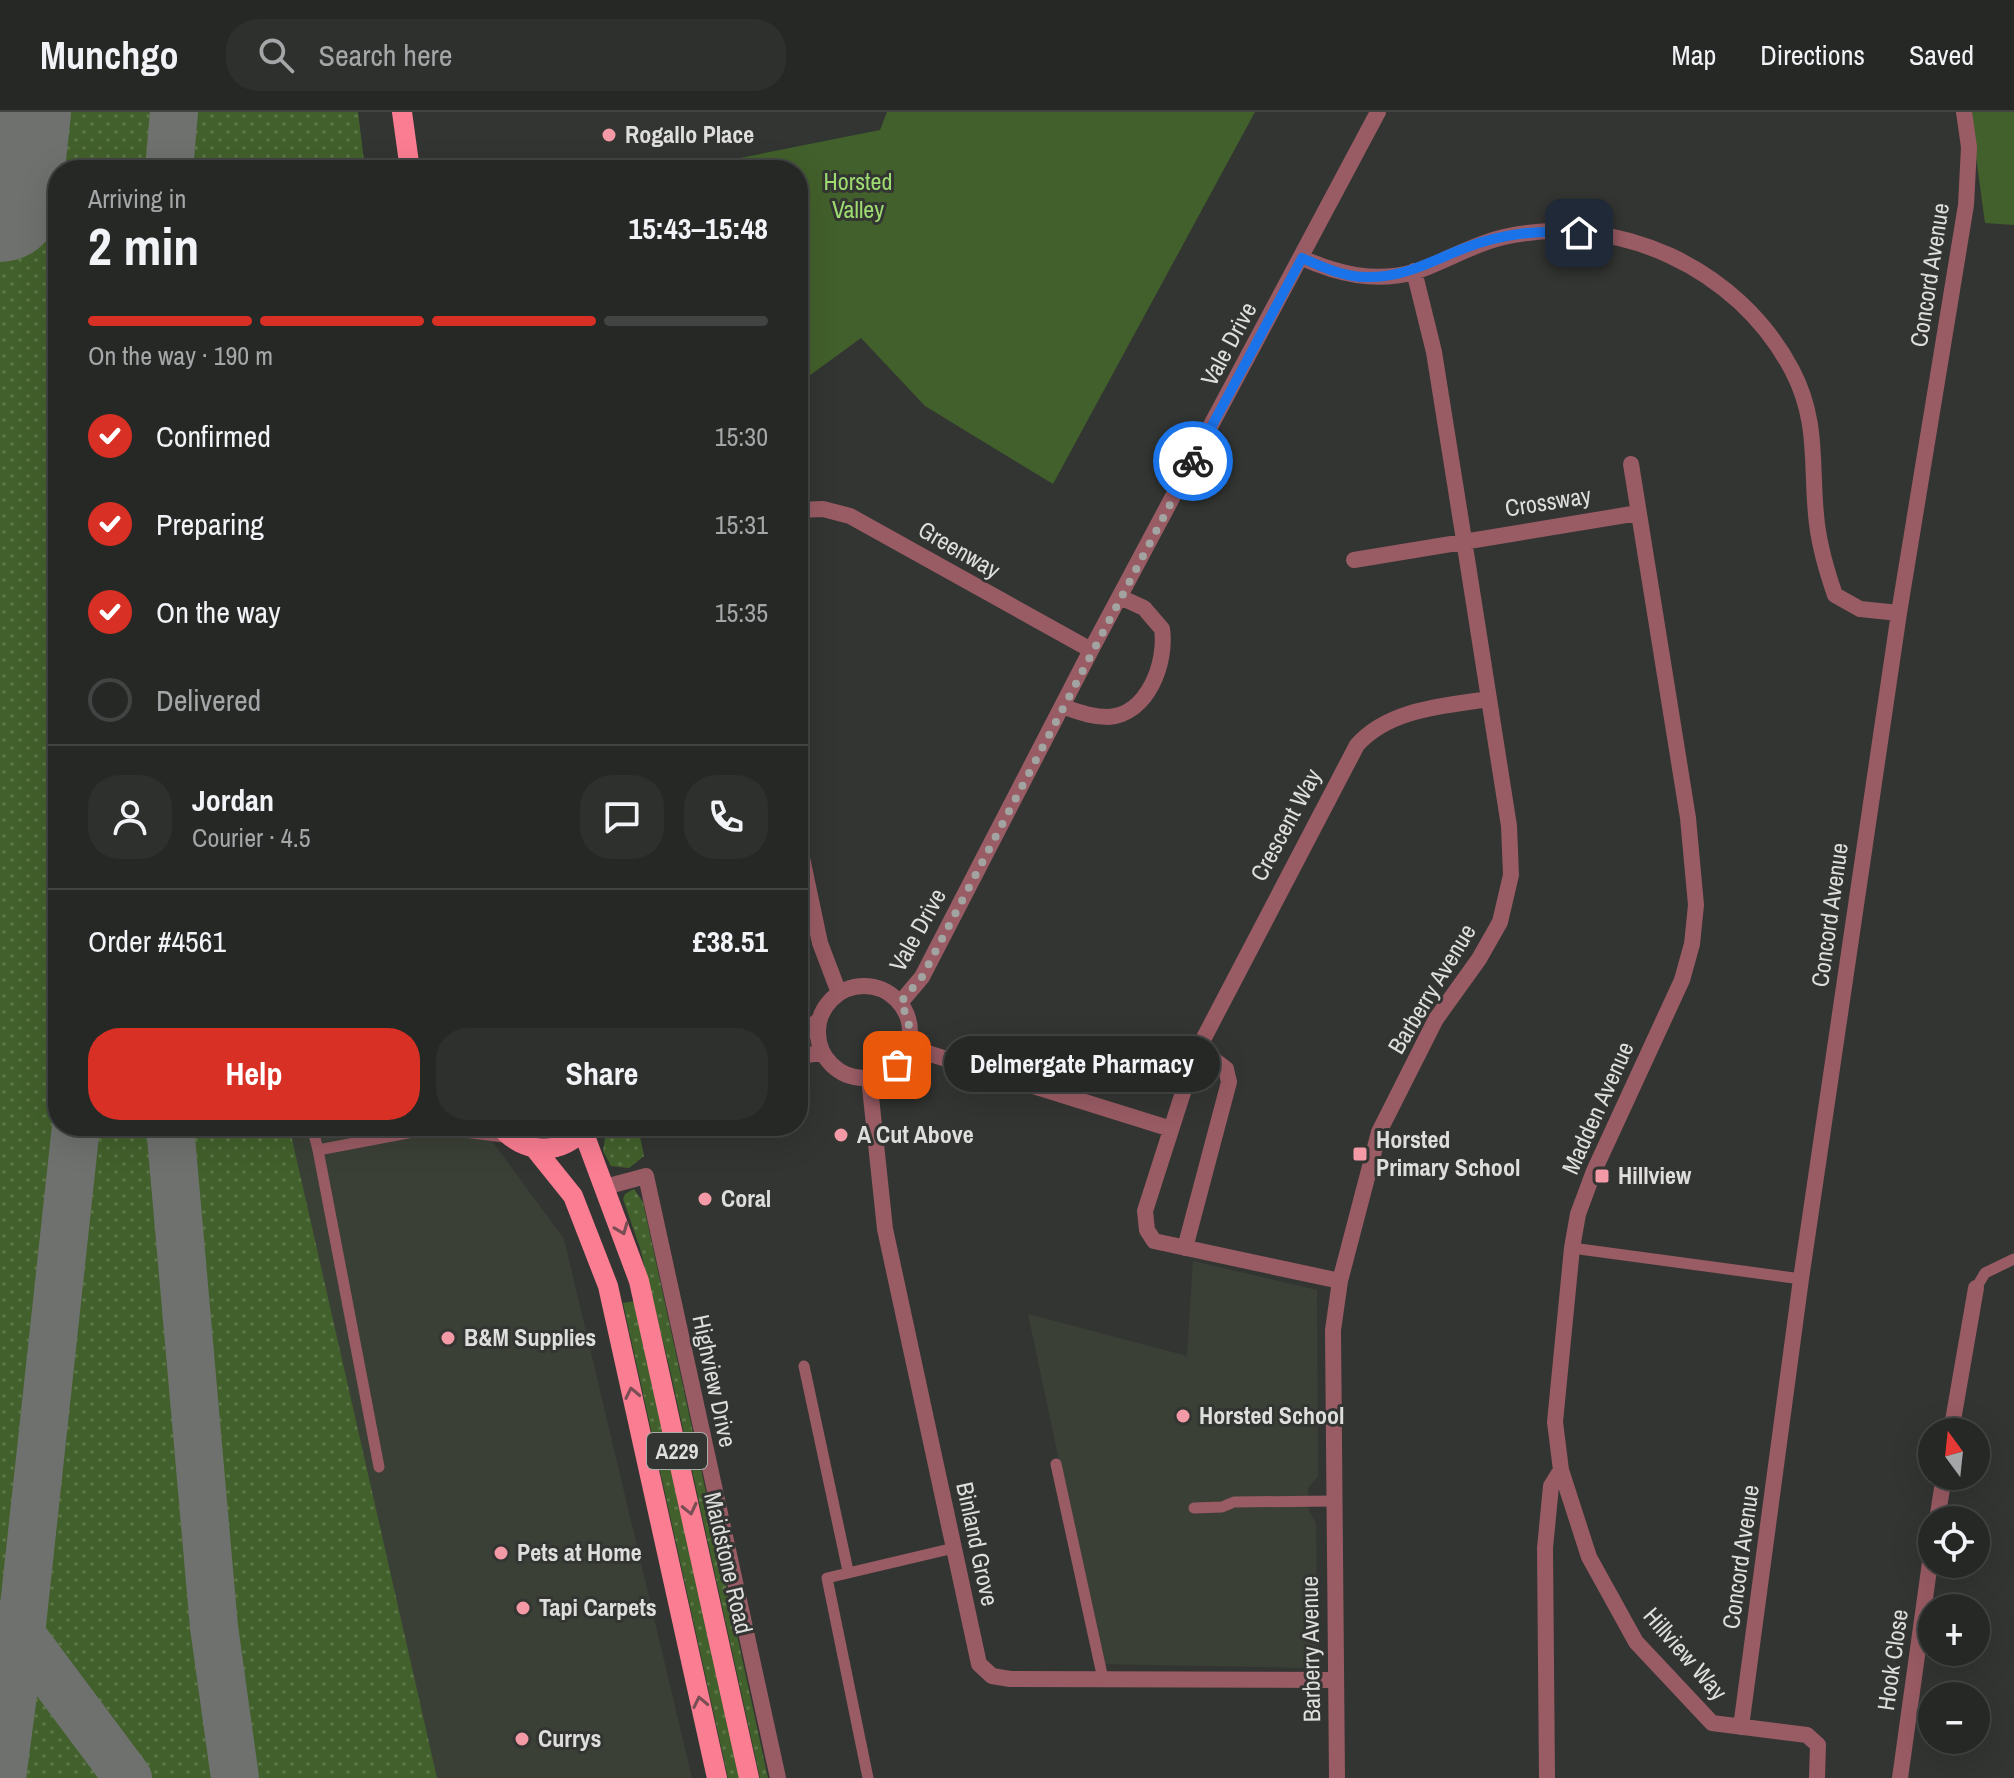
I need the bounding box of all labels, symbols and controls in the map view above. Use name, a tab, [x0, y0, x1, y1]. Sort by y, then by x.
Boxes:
search box	[226, 19, 786, 91]
text: Munchgo	[40, 30, 178, 81]
icon: search	[254, 33, 298, 77]
text: Search here	[318, 35, 453, 75]
text: Map	[1672, 36, 1716, 74]
text: Directions	[1760, 36, 1865, 74]
text: Saved	[1909, 36, 1974, 74]
place label: Rogallo Place	[625, 118, 754, 150]
marker: Rogallo Place	[600, 126, 618, 144]
park label: Horsted Valley	[824, 165, 892, 225]
text: Arriving in	[88, 181, 186, 216]
pin	[1545, 199, 1613, 267]
street label: Concord Avenue	[1902, 201, 1956, 349]
text: 15:43–15:48	[629, 208, 768, 248]
text: 2 min	[88, 211, 199, 281]
icon: home	[1557, 211, 1601, 255]
street label: Vale Drive	[1193, 296, 1263, 391]
text: On the way · 190 m	[88, 338, 273, 373]
icon: check	[88, 414, 132, 458]
text: Confirmed	[156, 416, 271, 456]
text: 15:30	[715, 419, 768, 454]
courier	[1153, 421, 1233, 501]
icon: bike	[1171, 439, 1215, 483]
street label: Crossway	[1503, 478, 1593, 524]
icon: check	[88, 502, 132, 546]
text: Preparing	[156, 504, 264, 544]
text: 15:31	[715, 507, 768, 542]
street label: Greenway	[913, 513, 1006, 585]
icon: check	[88, 590, 132, 634]
text: On the way	[156, 592, 280, 632]
text: 15:35	[715, 595, 768, 630]
text: Delivered	[156, 680, 261, 720]
street label: Crescent Way	[1242, 763, 1328, 886]
button: person	[88, 775, 172, 859]
button: chat	[580, 775, 664, 859]
button: phone	[684, 775, 768, 859]
text: Jordan	[192, 780, 274, 820]
text: Courier · 4.5	[192, 820, 311, 855]
street label: Concord Avenue	[1803, 841, 1855, 989]
street label: Vale Drive	[881, 882, 953, 977]
street label: Barberry Avenue	[1380, 918, 1483, 1059]
text: Order #4561	[88, 921, 226, 961]
text: £38.51	[693, 921, 768, 961]
button: Help	[88, 1028, 420, 1120]
button: Share	[436, 1028, 768, 1120]
pin	[863, 1031, 931, 1099]
street label: Madden Avenue	[1554, 1036, 1641, 1179]
callout: Delmergate Pharmacy	[945, 1037, 1221, 1093]
icon: bag	[875, 1043, 919, 1087]
text: Delmergate Pharmacy	[970, 1046, 1194, 1081]
place label: A Cut Above	[857, 1118, 974, 1150]
place label: Horsted Primary School	[1376, 1123, 1520, 1183]
marker: A Cut Above	[832, 1126, 850, 1144]
marker: Horsted Primary School	[1351, 1145, 1369, 1163]
place label: Hillview	[1618, 1159, 1692, 1191]
marker: Hillview	[1593, 1167, 1611, 1185]
place label: Coral	[721, 1182, 771, 1214]
marker: Coral	[696, 1190, 714, 1208]
one-way arrow	[612, 1221, 629, 1235]
street label: Highview Drive	[685, 1312, 745, 1450]
place label: B&M Supplies	[464, 1321, 596, 1353]
marker: B&M Supplies	[439, 1329, 457, 1347]
one-way arrow	[624, 1387, 641, 1401]
place label: Horsted School	[1199, 1399, 1344, 1431]
marker: Horsted School	[1174, 1407, 1192, 1425]
north arrow	[1918, 1418, 1990, 1490]
map controls	[1918, 1418, 1990, 1754]
road number: A229	[647, 1433, 707, 1469]
street label: Binland Grove	[949, 1479, 1007, 1609]
street label: Concord Avenue	[1714, 1483, 1766, 1631]
street label: Maidstone Road	[697, 1489, 761, 1637]
one-way arrow	[681, 1502, 698, 1515]
button: locate	[1918, 1506, 1990, 1578]
place label: Pets at Home	[517, 1536, 642, 1568]
marker: Pets at Home	[492, 1544, 510, 1562]
street label: Barberry Avenue	[1293, 1576, 1327, 1722]
place label: Tapi Carpets	[539, 1591, 657, 1623]
button: +	[1918, 1594, 1990, 1666]
marker: Tapi Carpets	[514, 1599, 532, 1617]
street label: Hillview Way	[1637, 1600, 1735, 1707]
street label: Hook Close	[1869, 1607, 1915, 1712]
button: −	[1918, 1682, 1990, 1754]
one-way arrow	[692, 1696, 709, 1709]
place label: Currys	[538, 1722, 601, 1754]
marker: Currys	[513, 1730, 531, 1748]

